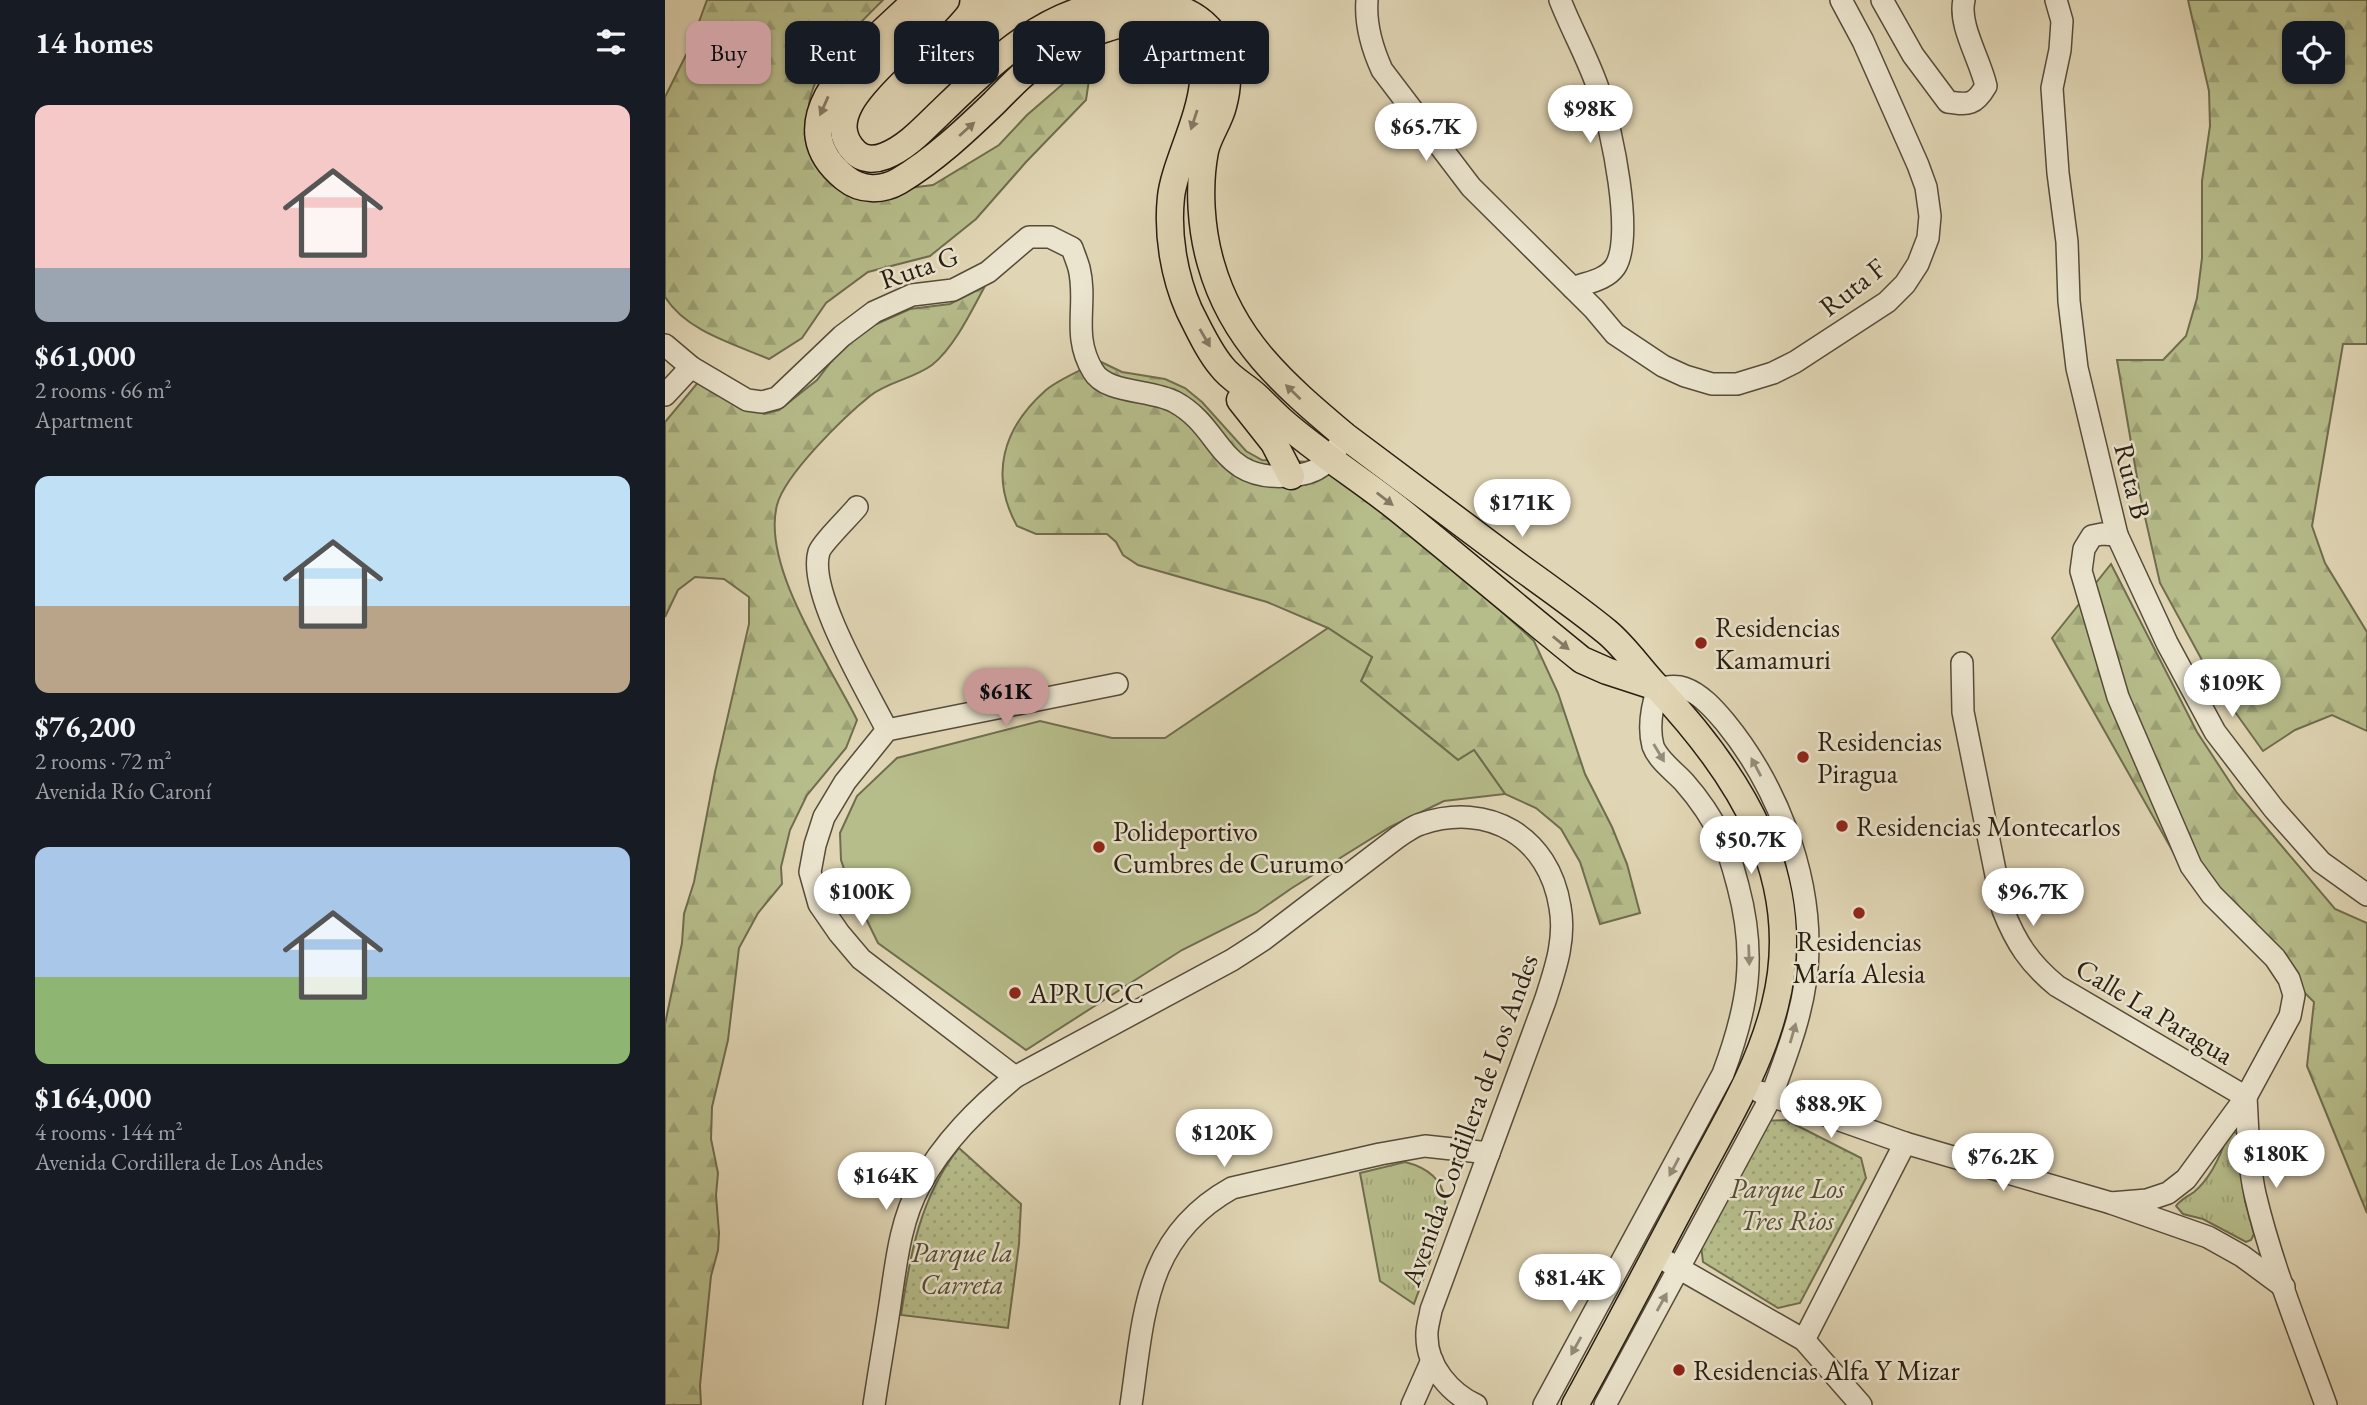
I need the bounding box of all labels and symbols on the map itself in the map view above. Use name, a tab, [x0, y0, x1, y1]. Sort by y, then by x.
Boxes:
pin: $98K	[1549, 86, 1631, 145]
one-way arrow	[818, 96, 830, 116]
pin: $65.7K	[1369, 104, 1483, 163]
one-way arrow	[1188, 110, 1198, 131]
one-way arrow	[958, 121, 975, 137]
street label: Ruta G	[875, 237, 963, 297]
street label: Ruta F	[1812, 250, 1892, 324]
one-way arrow	[1198, 328, 1211, 347]
one-way arrow	[1285, 384, 1302, 400]
street label: Ruta B	[2106, 439, 2160, 523]
pin: $171K	[1473, 480, 1571, 539]
one-way arrow	[1376, 491, 1394, 506]
place label: Residencias Kamamuri	[1715, 609, 1840, 677]
one-way arrow	[1552, 635, 1570, 650]
marker: Residencias Kamamuri	[1693, 635, 1709, 651]
pin: $109K	[2183, 660, 2281, 719]
pin: $61K	[965, 668, 1047, 728]
place label: Residencias Piragua	[1817, 723, 1942, 791]
one-way arrow	[1653, 743, 1666, 763]
marker: Residencias Piragua	[1795, 749, 1811, 765]
one-way arrow	[1750, 757, 1762, 777]
place label: Residencias Montecarlos	[1856, 808, 2121, 844]
place label: Polideportivo Cumbres de Curumo	[1113, 813, 1344, 881]
pin: $50.7K	[1694, 816, 1808, 876]
marker: Residencias Montecarlos	[1834, 818, 1850, 834]
marker: Polideportivo Cumbres de Curumo	[1091, 839, 1107, 855]
pin: $100K	[813, 869, 911, 928]
pin: $96.7K	[1976, 869, 2090, 928]
marker: Residencias María Alesia	[1851, 905, 1867, 921]
place label: Residencias María Alesia	[1793, 923, 1926, 991]
one-way arrow	[1743, 945, 1754, 967]
street label: Avenida Cordillera de Los Andes	[1392, 949, 1546, 1292]
street label: Calle La Paragua	[2069, 950, 2241, 1073]
place label: APRUCC	[1028, 975, 1144, 1011]
marker: APRUCC	[1007, 985, 1023, 1001]
one-way arrow	[1789, 1022, 1799, 1043]
pin: $88.9K	[1774, 1080, 1888, 1140]
pin: $120K	[1175, 1110, 1273, 1169]
pin: $180K	[2227, 1130, 2325, 1190]
pin: $76.2K	[1946, 1134, 2060, 1193]
pin: $164K	[837, 1152, 935, 1212]
one-way arrow	[1668, 1157, 1679, 1177]
park label: Parque Los Tres Rios	[1729, 1170, 1845, 1238]
park label: Parque la Carreta	[911, 1234, 1013, 1302]
pin: $81.4K	[1513, 1254, 1627, 1314]
one-way arrow	[1656, 1292, 1668, 1312]
one-way arrow	[1570, 1337, 1582, 1356]
place label: Residencias Alfa Y Mizar	[1693, 1352, 1960, 1388]
marker: Residencias Alfa Y Mizar	[1671, 1362, 1687, 1378]

